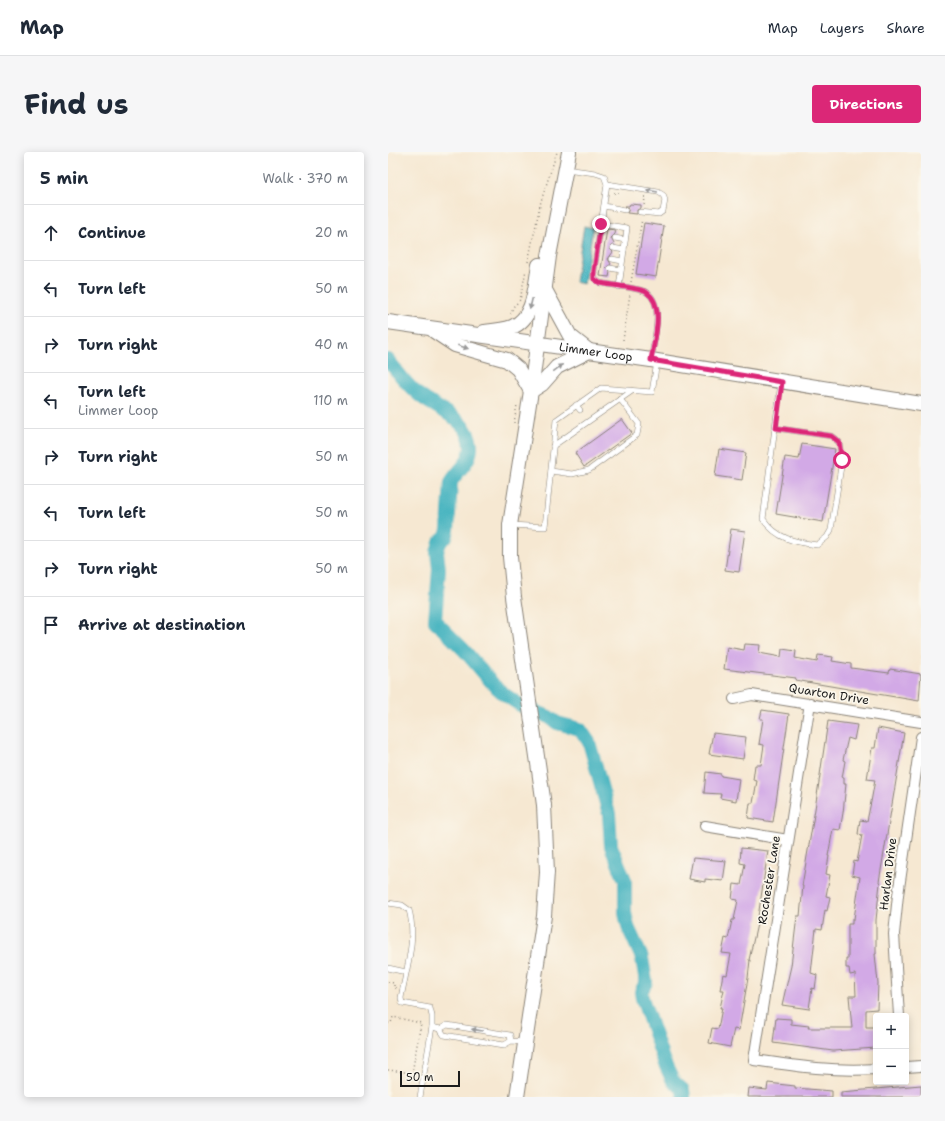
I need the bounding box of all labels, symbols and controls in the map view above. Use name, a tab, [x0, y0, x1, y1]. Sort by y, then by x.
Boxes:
text: Map	[20, 15, 64, 40]
text: Map	[768, 19, 798, 37]
text: Layers	[820, 19, 864, 37]
text: Share	[886, 19, 925, 37]
text: Find us	[24, 85, 129, 123]
button: Directions	[812, 85, 921, 123]
text: 5 min	[40, 167, 88, 189]
text: Walk · 370 m	[263, 170, 348, 187]
one-way arrow	[646, 188, 658, 194]
route end	[592, 215, 610, 233]
icon: ahead	[40, 222, 62, 244]
text: Continue	[78, 223, 146, 243]
text: 20 m	[315, 224, 348, 241]
icon: left	[40, 278, 62, 300]
text: Turn left	[78, 279, 146, 299]
text: 50 m	[315, 280, 348, 297]
one-way arrow	[528, 297, 534, 310]
icon: right	[40, 334, 62, 356]
text: Turn right	[78, 335, 158, 355]
text: 40 m	[314, 336, 348, 353]
street label: Limmer Loop	[558, 339, 634, 365]
one-way arrow	[457, 344, 469, 350]
one-way arrow	[552, 364, 563, 372]
text: Turn left	[78, 382, 146, 402]
icon: left	[40, 390, 62, 412]
text: 110 m	[313, 392, 348, 409]
text: Limmer Loop	[78, 402, 158, 419]
icon: right	[40, 446, 62, 468]
text: Turn right	[78, 447, 158, 467]
text: 50 m	[315, 448, 348, 465]
route start	[833, 451, 851, 469]
icon: left	[40, 502, 62, 524]
text: Turn left	[78, 503, 146, 523]
text: 50 m	[315, 504, 348, 521]
icon: right	[40, 558, 62, 580]
text: Turn right	[78, 559, 158, 579]
text: 50 m	[315, 560, 348, 577]
icon: arrive	[40, 614, 62, 636]
text: Arrive at destination	[78, 615, 246, 635]
street label: Quarton Drive	[788, 680, 870, 708]
street label: Rochester Lane	[754, 834, 784, 926]
street label: Harlan Drive	[876, 836, 900, 911]
map controls	[873, 1013, 909, 1085]
button: +	[873, 1013, 909, 1049]
one-way arrow	[471, 1027, 483, 1033]
button: −	[873, 1049, 909, 1085]
scale bar	[400, 1069, 460, 1088]
text: 50 m	[406, 1070, 434, 1085]

